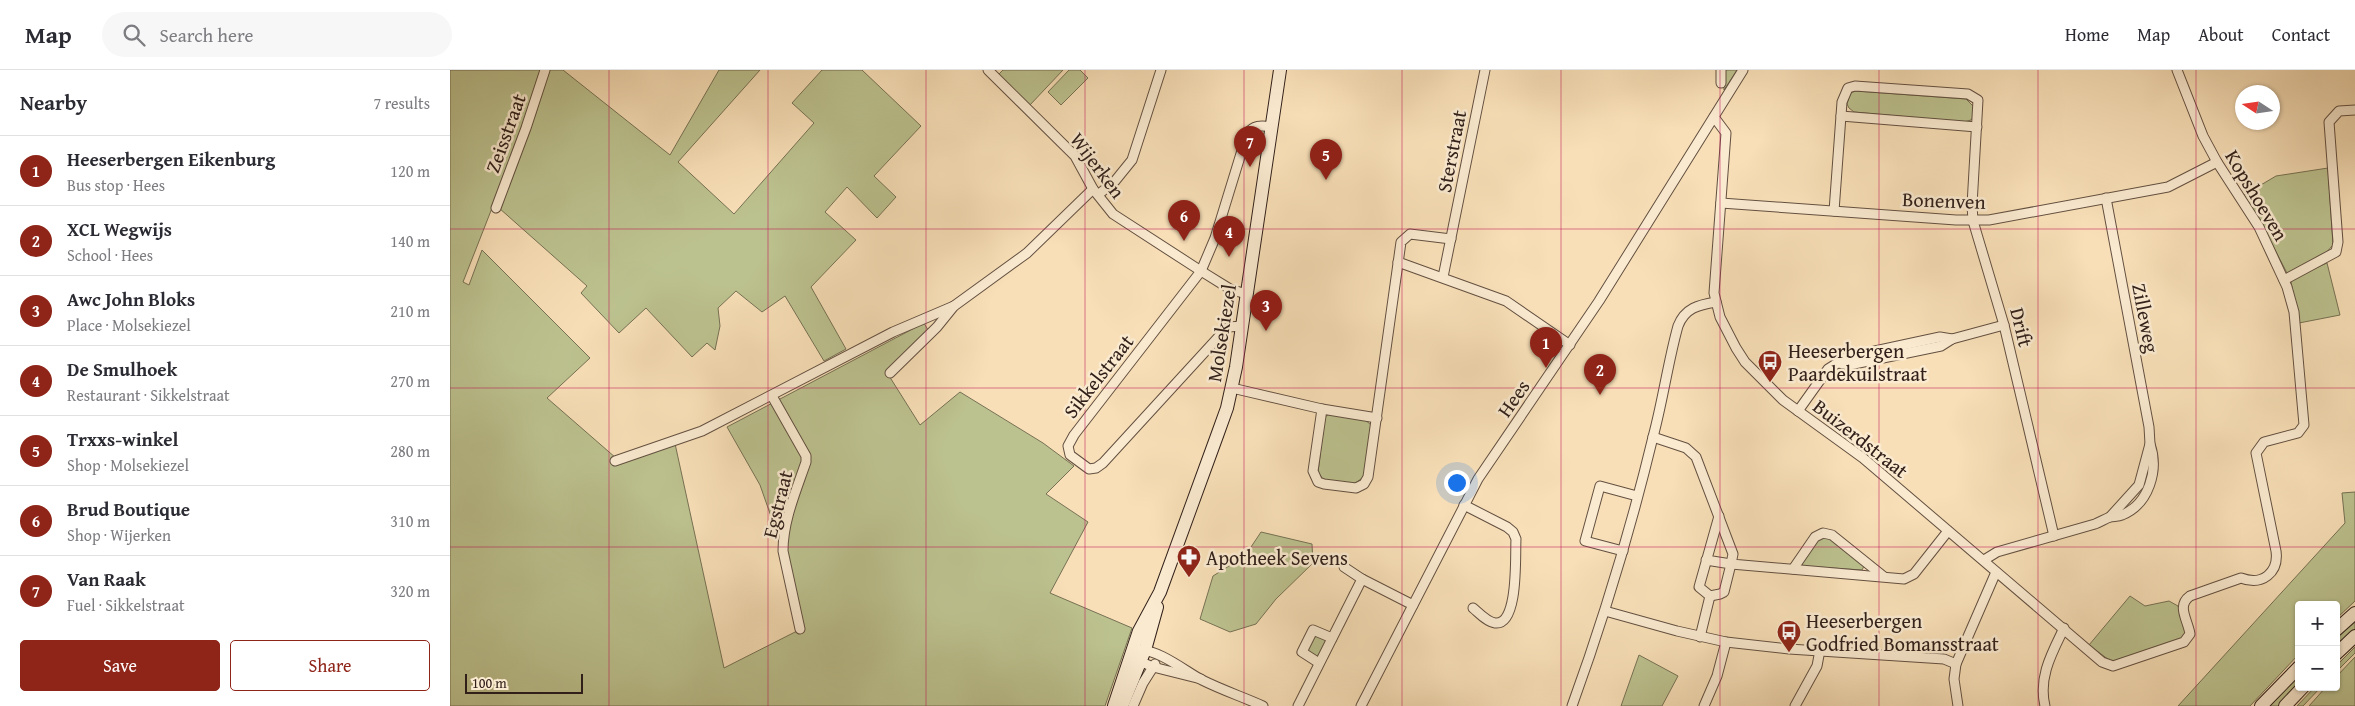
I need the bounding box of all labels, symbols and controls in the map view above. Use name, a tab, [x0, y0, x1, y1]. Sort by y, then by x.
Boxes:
search box	[102, 12, 452, 57]
text: Map	[25, 17, 72, 52]
icon: search	[120, 21, 148, 49]
text: Search here	[160, 21, 253, 49]
text: Home	[2065, 21, 2109, 48]
text: Map	[2137, 21, 2170, 48]
text: About	[2198, 21, 2244, 48]
text: Contact	[2272, 21, 2330, 48]
north arrow	[2235, 85, 2280, 130]
text: Nearby	[20, 87, 87, 118]
street label: Zeisstraat	[477, 89, 533, 177]
text: 7 results	[373, 91, 430, 115]
street label: Sterstraat	[1429, 107, 1473, 195]
street label: Wijerken	[1064, 126, 1132, 204]
pin: 7	[1234, 126, 1266, 167]
pin: 5	[1310, 139, 1342, 180]
street label: Kopshoeven	[2218, 144, 2296, 246]
text: Heeserbergen Eikenburg	[67, 145, 275, 173]
text: 1	[32, 159, 40, 183]
text: 120 m	[390, 159, 430, 183]
text: Bus stop · Hees	[67, 173, 165, 197]
street label: Bonenven	[1902, 184, 1986, 216]
pin: 6	[1168, 200, 1200, 241]
text: XCL Wegwijs	[67, 215, 172, 243]
pin: 4	[1213, 216, 1245, 257]
text: 2	[32, 229, 40, 253]
text: 140 m	[390, 229, 430, 253]
text: School · Hees	[67, 243, 153, 267]
street label: Zilleweg	[2125, 281, 2167, 355]
street label: Molsekiezel	[1199, 282, 1243, 384]
text: Awc John Bloks	[67, 285, 195, 313]
pin: 3	[1250, 290, 1282, 331]
text: 3	[32, 299, 40, 323]
text: 210 m	[390, 299, 430, 323]
street label: Drift	[2003, 304, 2041, 350]
text: Place · Molsekiezel	[67, 313, 191, 337]
pin: 1	[1530, 327, 1562, 368]
street label: Sikkelstraat	[1056, 328, 1140, 424]
place label: Heeserbergen Paardekuilstraat	[1788, 336, 1927, 388]
bus stop icon: Heeserbergen Paardekuilstraat	[1757, 349, 1783, 383]
pin: 2	[1584, 354, 1616, 395]
text: De Smulhoek	[67, 355, 177, 383]
text: 4	[32, 369, 40, 393]
text: 270 m	[390, 369, 430, 393]
street label: Hees	[1490, 373, 1536, 423]
text: Restaurant · Sikkelstraat	[67, 383, 230, 407]
street label: Buizerdstraat	[1807, 392, 1915, 484]
text: Trxxs-winkel	[67, 425, 178, 453]
text: 5	[32, 439, 40, 463]
text: 280 m	[390, 439, 430, 463]
text: Shop · Molsekiezel	[67, 453, 189, 477]
street label: Egstraat	[755, 467, 799, 541]
your location	[1444, 470, 1470, 496]
text: Brud Boutique	[67, 495, 190, 523]
text: 6	[32, 509, 40, 533]
text: 310 m	[390, 509, 430, 533]
text: Shop · Wijerken	[67, 523, 171, 547]
place label: Apotheek Sevens	[1206, 543, 1348, 572]
pharmacy icon: Apotheek Sevens	[1176, 544, 1202, 578]
text: Van Raak	[67, 565, 146, 593]
text: 7	[32, 579, 40, 603]
text: 320 m	[390, 579, 430, 603]
text: Fuel · Sikkelstraat	[67, 593, 185, 617]
map controls	[2295, 601, 2340, 691]
button: +	[2295, 601, 2340, 646]
place label: Heeserbergen Godfried Bomansstraat	[1806, 606, 1999, 658]
bus stop icon: Heeserbergen Godfried Bomansstraat	[1776, 619, 1802, 653]
button: Save	[20, 640, 220, 691]
button: Share	[230, 640, 430, 691]
button: −	[2295, 646, 2340, 691]
scale bar	[465, 671, 582, 694]
text: 100 m	[472, 673, 507, 693]

